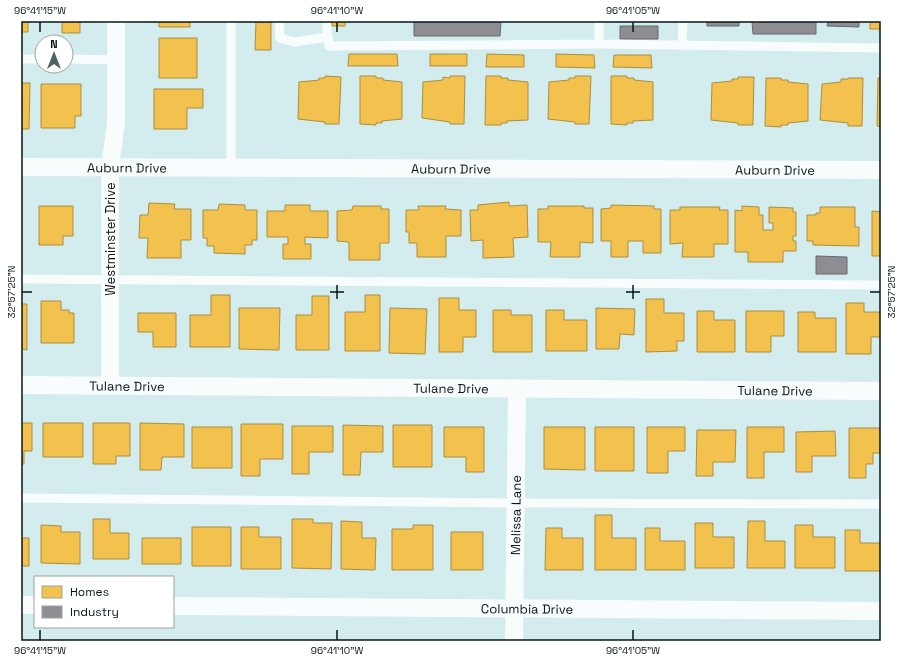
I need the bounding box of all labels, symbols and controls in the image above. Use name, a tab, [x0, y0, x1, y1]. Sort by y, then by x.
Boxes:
text: 96°41'15"W	[14, 4, 66, 17]
text: 96°41'10"W	[311, 4, 363, 17]
text: 96°41'05"W	[606, 4, 660, 17]
north arrow	[34, 34, 74, 74]
text: N	[50, 37, 58, 51]
street label: Auburn Drive	[87, 159, 167, 176]
street label: Auburn Drive	[411, 160, 491, 177]
street label: Auburn Drive	[735, 161, 815, 178]
street label: Westminster Drive	[102, 182, 119, 296]
text: 32°57'25"N	[5, 266, 18, 318]
text: 32°57'25"N	[885, 266, 898, 318]
street label: Tulane Drive	[89, 377, 165, 395]
street label: Tulane Drive	[413, 379, 489, 397]
street label: Tulane Drive	[737, 381, 813, 399]
street label: Melissa Lane	[507, 475, 524, 555]
legend	[34, 576, 174, 628]
text: Homes	[70, 584, 109, 600]
street label: Columbia Drive	[481, 600, 573, 617]
text: Industry	[70, 604, 119, 620]
text: 96°41'15"W	[14, 644, 66, 657]
text: 96°41'10"W	[311, 644, 363, 657]
text: 96°41'05"W	[606, 644, 660, 657]

